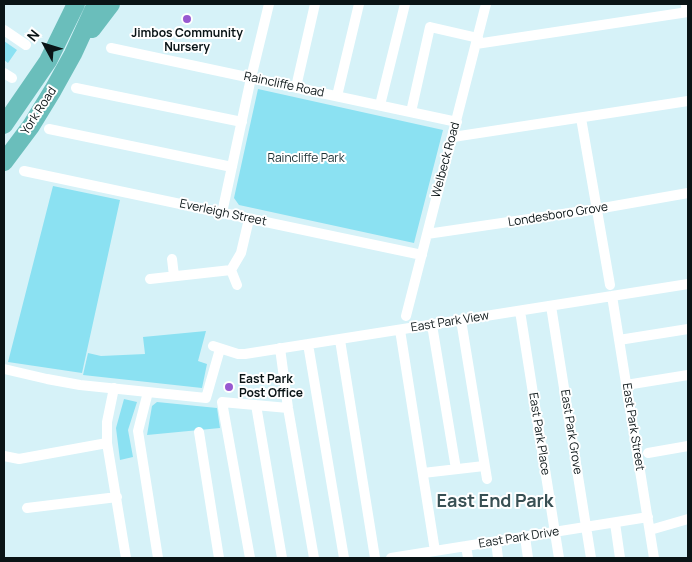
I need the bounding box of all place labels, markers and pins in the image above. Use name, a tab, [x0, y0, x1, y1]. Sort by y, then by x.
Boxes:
marker: Jimbos Community Nursery	[181, 13, 193, 25]
place label: Jimbos Community Nursery	[131, 27, 243, 55]
place label: East Park Post Office	[239, 373, 303, 401]
marker: East Park Post Office	[223, 381, 235, 393]

